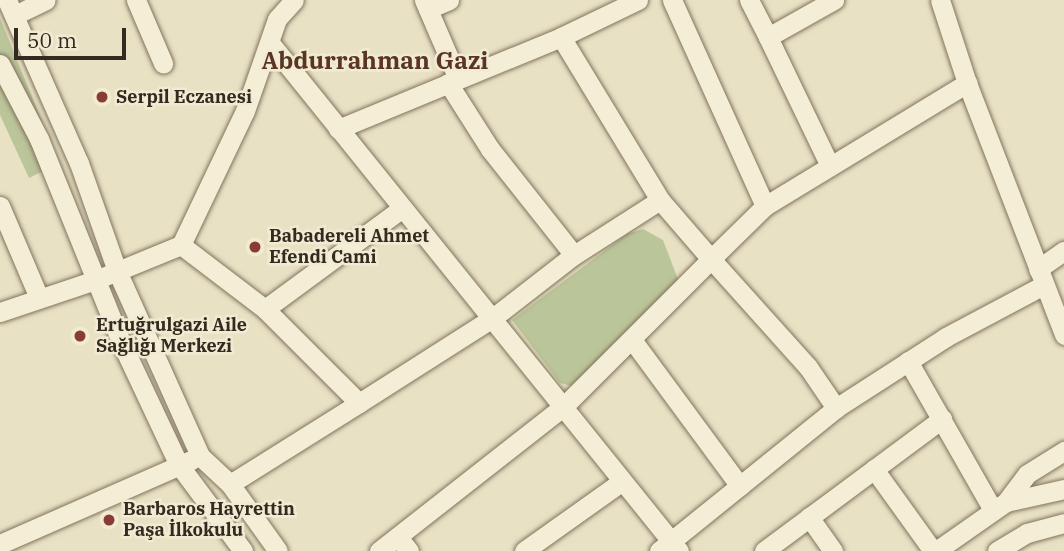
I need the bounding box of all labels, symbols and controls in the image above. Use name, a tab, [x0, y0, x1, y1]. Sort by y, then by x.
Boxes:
scale bar	[18, 14, 130, 58]
text: 50 m	[27, 26, 77, 54]
district label: Abdurrahman Gazi	[262, 47, 488, 75]
place label: Serpil Eczanesi	[116, 86, 252, 108]
marker: Serpil Eczanesi	[94, 89, 110, 105]
place label: Babadereli Ahmet Efendi Cami	[269, 226, 429, 268]
marker: Babadereli Ahmet Efendi Cami	[247, 239, 263, 255]
place label: Ertuğrulgazi Aile Sağlığı Merkezi	[96, 315, 247, 358]
marker: Ertuğrulgazi Aile Sağlığı Merkezi	[70, 326, 90, 346]
place label: Barbaros Hayrettin Paşa İlkokulu	[123, 499, 295, 542]
marker: Barbaros Hayrettin Paşa İlkokulu	[101, 512, 117, 528]

